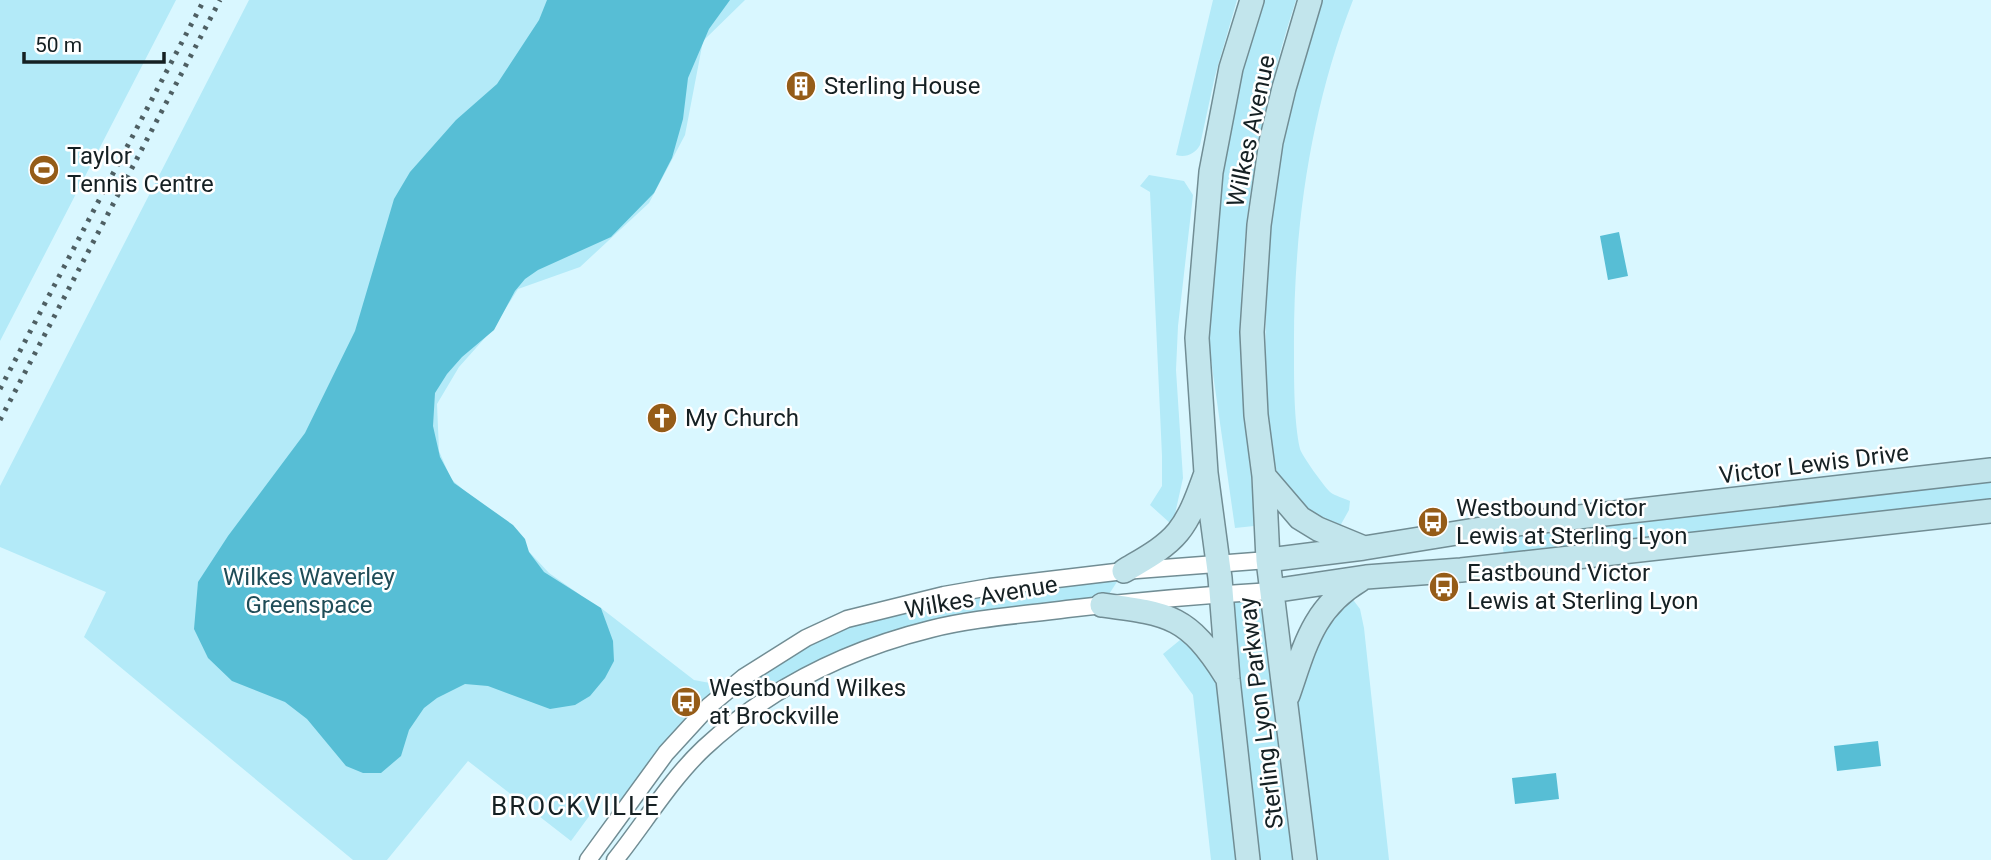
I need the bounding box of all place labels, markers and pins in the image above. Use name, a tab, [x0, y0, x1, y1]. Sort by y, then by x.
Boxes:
building icon: Sterling House	[784, 69, 818, 103]
place label: Sterling House	[824, 72, 980, 100]
place label: Taylor Tennis Centre	[67, 142, 214, 198]
sports icon: Taylor Tennis Centre	[27, 153, 61, 187]
church icon: My Church	[645, 401, 679, 435]
place label: My Church	[685, 404, 799, 432]
place label: Westbound Victor Lewis at Sterling Lyon	[1456, 494, 1688, 550]
bus stop icon: Westbound Victor Lewis at Sterling Lyon	[1416, 505, 1450, 539]
place label: Eastbound Victor Lewis at Sterling Lyon	[1467, 559, 1699, 615]
bus stop icon: Eastbound Victor Lewis at Sterling Lyon	[1427, 570, 1461, 604]
place label: Westbound Wilkes at Brockville	[709, 674, 906, 730]
bus stop icon: Westbound Wilkes at Brockville	[669, 685, 703, 719]

